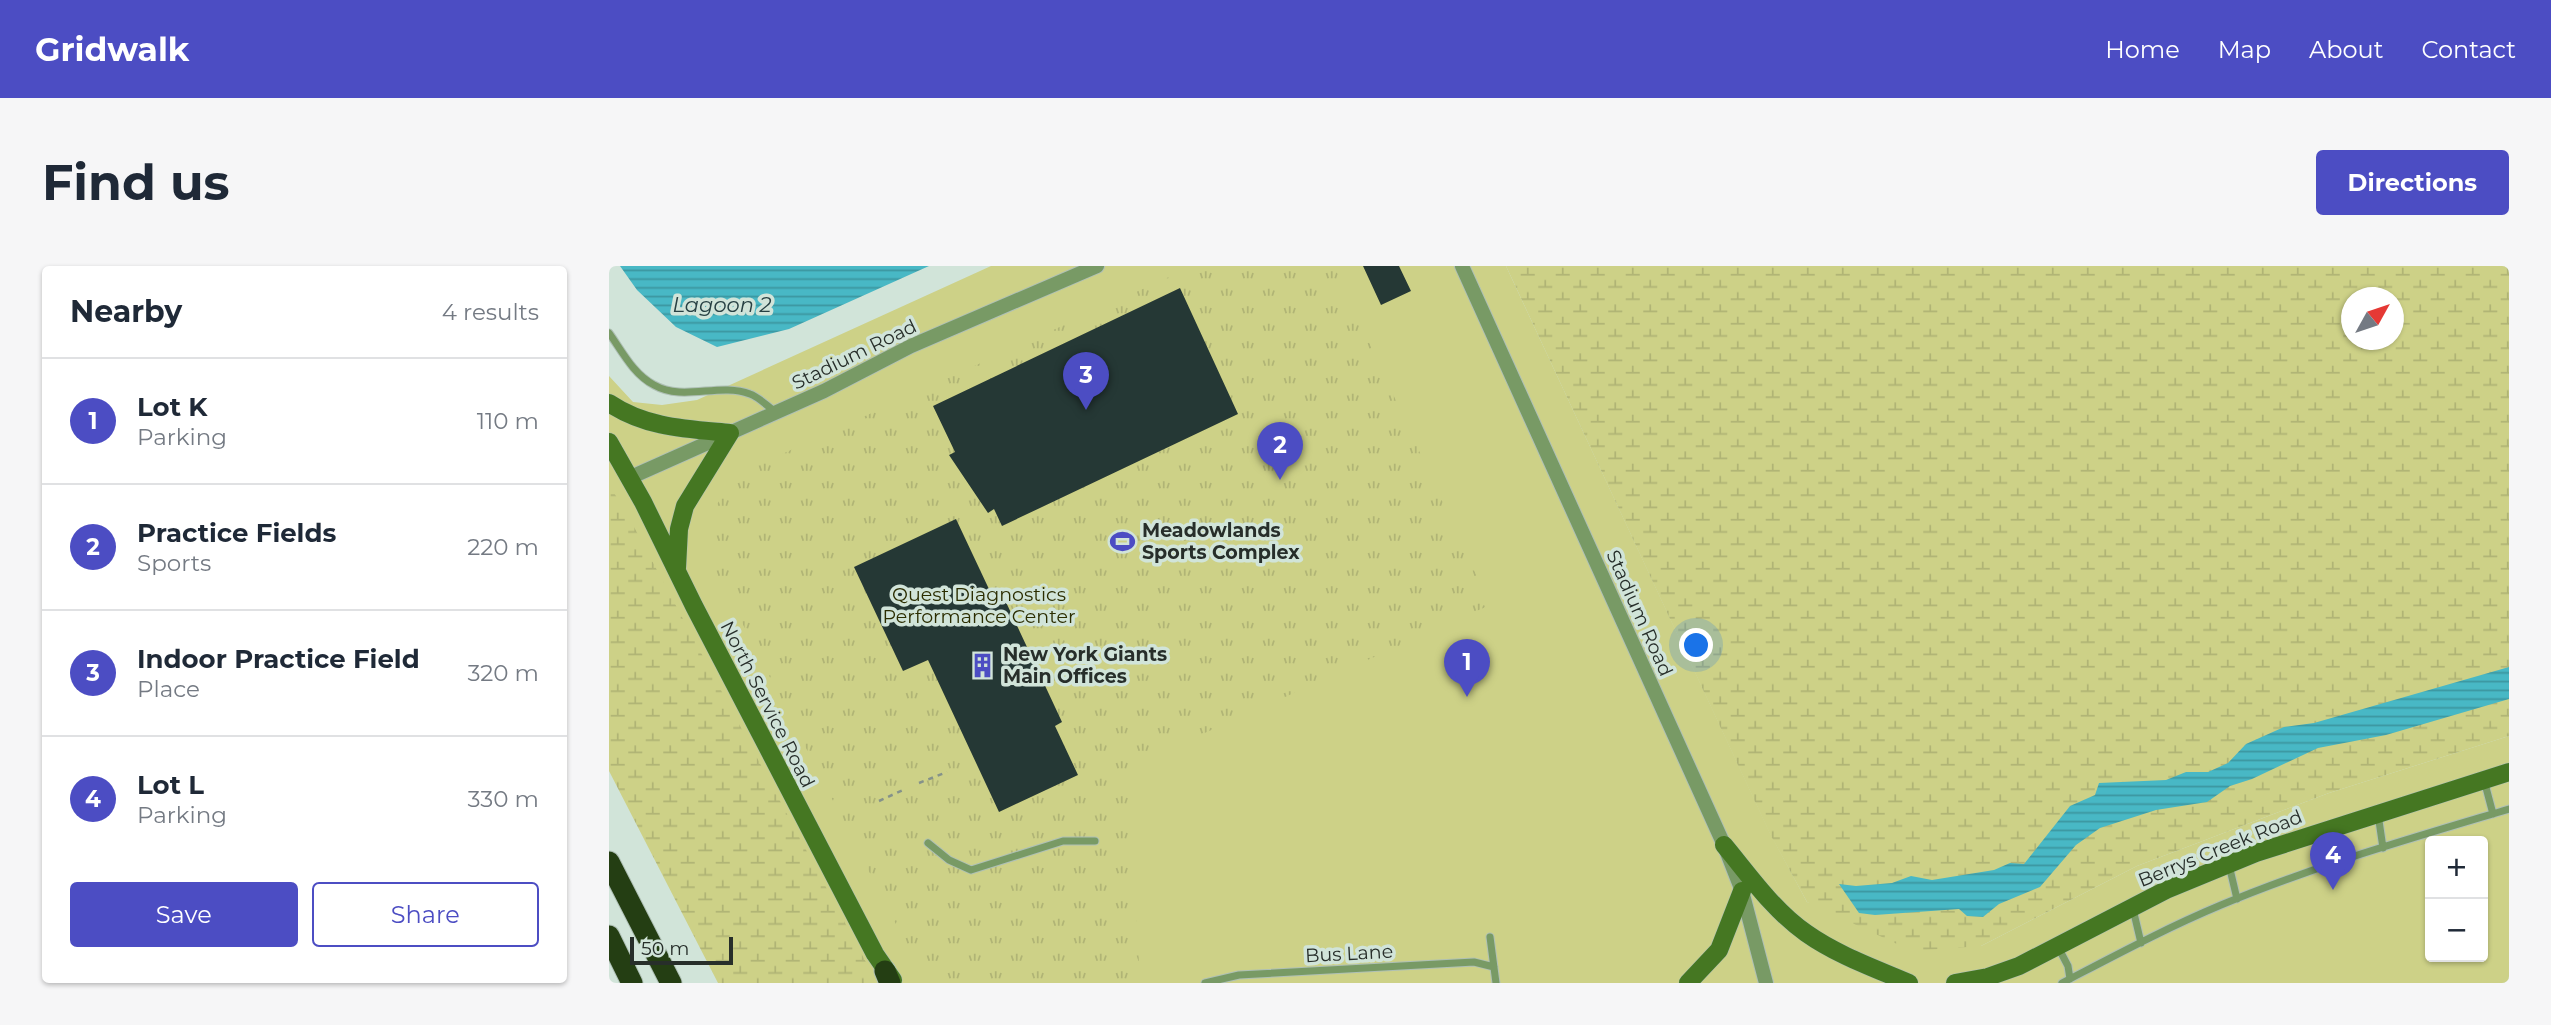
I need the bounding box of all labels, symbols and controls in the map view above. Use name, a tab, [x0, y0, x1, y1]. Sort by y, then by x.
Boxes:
text: Gridwalk	[35, 29, 189, 69]
text: Home	[2105, 35, 2180, 64]
text: Map	[2218, 35, 2271, 64]
text: About	[2309, 35, 2383, 64]
text: Contact	[2421, 35, 2516, 64]
button: Directions	[2316, 150, 2509, 215]
text: Find us	[42, 153, 230, 212]
north arrow	[2341, 287, 2404, 350]
water label: Lagoon 2	[673, 292, 771, 317]
text: Nearby	[70, 293, 182, 330]
text: 4 results	[442, 298, 539, 326]
street label: Stadium Road	[788, 314, 920, 395]
pin: 3	[1063, 352, 1109, 410]
text: Lot K	[137, 391, 208, 423]
text: 1	[88, 407, 98, 435]
text: 110 m	[477, 407, 539, 435]
pin: 2	[1257, 422, 1303, 480]
text: Parking	[137, 423, 227, 451]
text: Practice Fields	[137, 517, 336, 549]
place label: Meadowlands Sports Complex	[1142, 519, 1300, 564]
sports icon: Meadowlands Sports Complex	[1108, 527, 1136, 555]
text: 2	[86, 533, 100, 561]
text: 220 m	[467, 533, 539, 561]
street label: Stadium Road	[1601, 546, 1678, 680]
text: Sports	[137, 549, 211, 577]
park label: Quest Diagnostics Performance Center	[882, 583, 1076, 628]
street label: North Service Road	[716, 617, 820, 791]
your location	[1679, 628, 1713, 662]
pin: 1	[1444, 639, 1490, 697]
text: Indoor Practice Field	[137, 643, 420, 675]
place label: New York Giants Main Offices	[1003, 643, 1167, 688]
building icon: New York Giants Main Offices	[969, 651, 997, 679]
text: 3	[86, 659, 100, 687]
text: 320 m	[467, 659, 539, 687]
text: Place	[137, 675, 200, 703]
text: Lot L	[137, 769, 204, 801]
text: 4	[85, 785, 101, 813]
text: 330 m	[468, 785, 539, 813]
text: Parking	[137, 801, 227, 829]
street label: Berrys Creek Road	[2135, 805, 2306, 892]
pin: 4	[2310, 832, 2356, 890]
map controls	[2425, 836, 2488, 962]
button: +	[2425, 836, 2488, 899]
button: Save	[70, 882, 298, 947]
button: Share	[312, 882, 539, 947]
button: −	[2425, 899, 2488, 962]
scale bar	[630, 934, 733, 966]
text: 50 m	[641, 937, 689, 960]
street label: Bus Lane	[1304, 940, 1394, 967]

